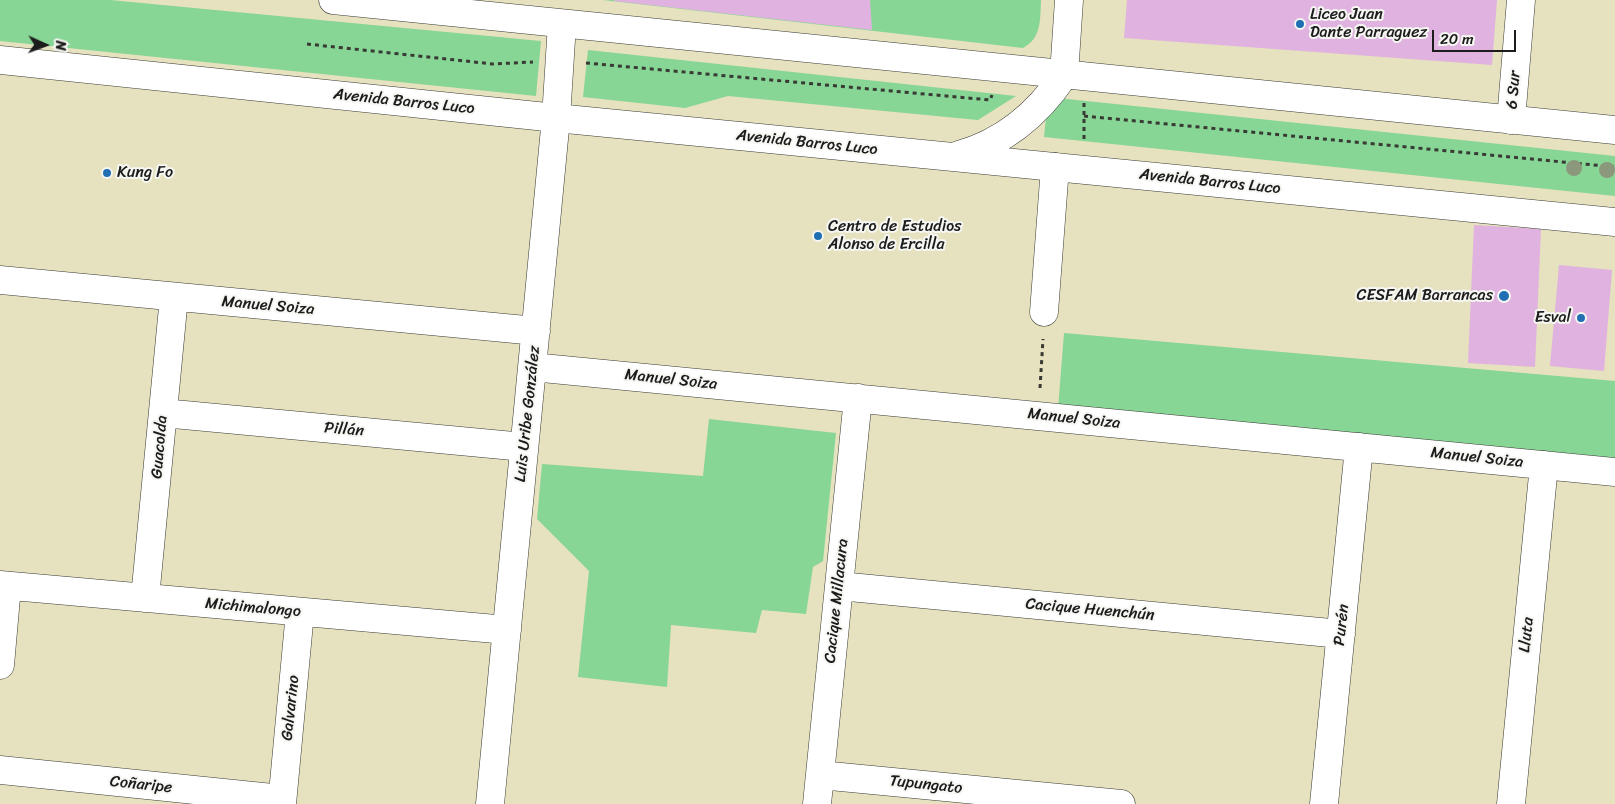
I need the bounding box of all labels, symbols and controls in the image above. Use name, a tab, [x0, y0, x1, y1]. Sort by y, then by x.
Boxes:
place label: Liceo Juan Dante Parraguez	[1310, 5, 1427, 43]
marker: Liceo Juan Dante Parraguez	[1294, 18, 1306, 30]
north arrow	[20, 20, 70, 70]
scale bar	[1435, 20, 1519, 52]
text: 20 m	[1440, 26, 1474, 52]
text: N	[48, 40, 73, 51]
street label: 6 Sur	[1503, 70, 1525, 110]
street label: Avenida Barros Luco	[332, 85, 476, 119]
street label: Avenida Barros Luco	[735, 126, 879, 160]
place label: Kung Fo	[117, 163, 173, 183]
street label: Avenida Barros Luco	[1138, 165, 1282, 199]
marker: Kung Fo	[101, 167, 113, 179]
place label: Centro de Estudios Alonso de Ercilla	[828, 217, 961, 255]
marker: Centro de Estudios Alonso de Ercilla	[812, 230, 824, 242]
place label: CESFAM Barrancas	[1356, 286, 1493, 306]
marker: CESFAM Barrancas	[1497, 289, 1511, 303]
street label: Manuel Soiza	[221, 292, 315, 320]
place label: Esval	[1535, 308, 1571, 328]
marker: Esval	[1575, 312, 1587, 324]
street label: Luis Uribe González	[511, 345, 545, 483]
street label: Manuel Soiza	[624, 366, 718, 394]
street label: Manuel Soiza	[1027, 405, 1121, 433]
street label: Guacolda	[148, 415, 172, 479]
street label: Pillán	[323, 419, 365, 441]
street label: Manuel Soiza	[1430, 444, 1524, 472]
street label: Cacique Millacura	[821, 538, 853, 664]
street label: Michimalongo	[204, 594, 302, 622]
street label: Cacique Huenchún	[1025, 595, 1155, 625]
street label: Purén	[1330, 603, 1354, 647]
street label: Lluta	[1516, 616, 1538, 654]
street label: Galvarino	[278, 674, 304, 742]
street label: Coñaripe	[109, 772, 173, 798]
street label: Tupungato	[889, 772, 963, 798]

